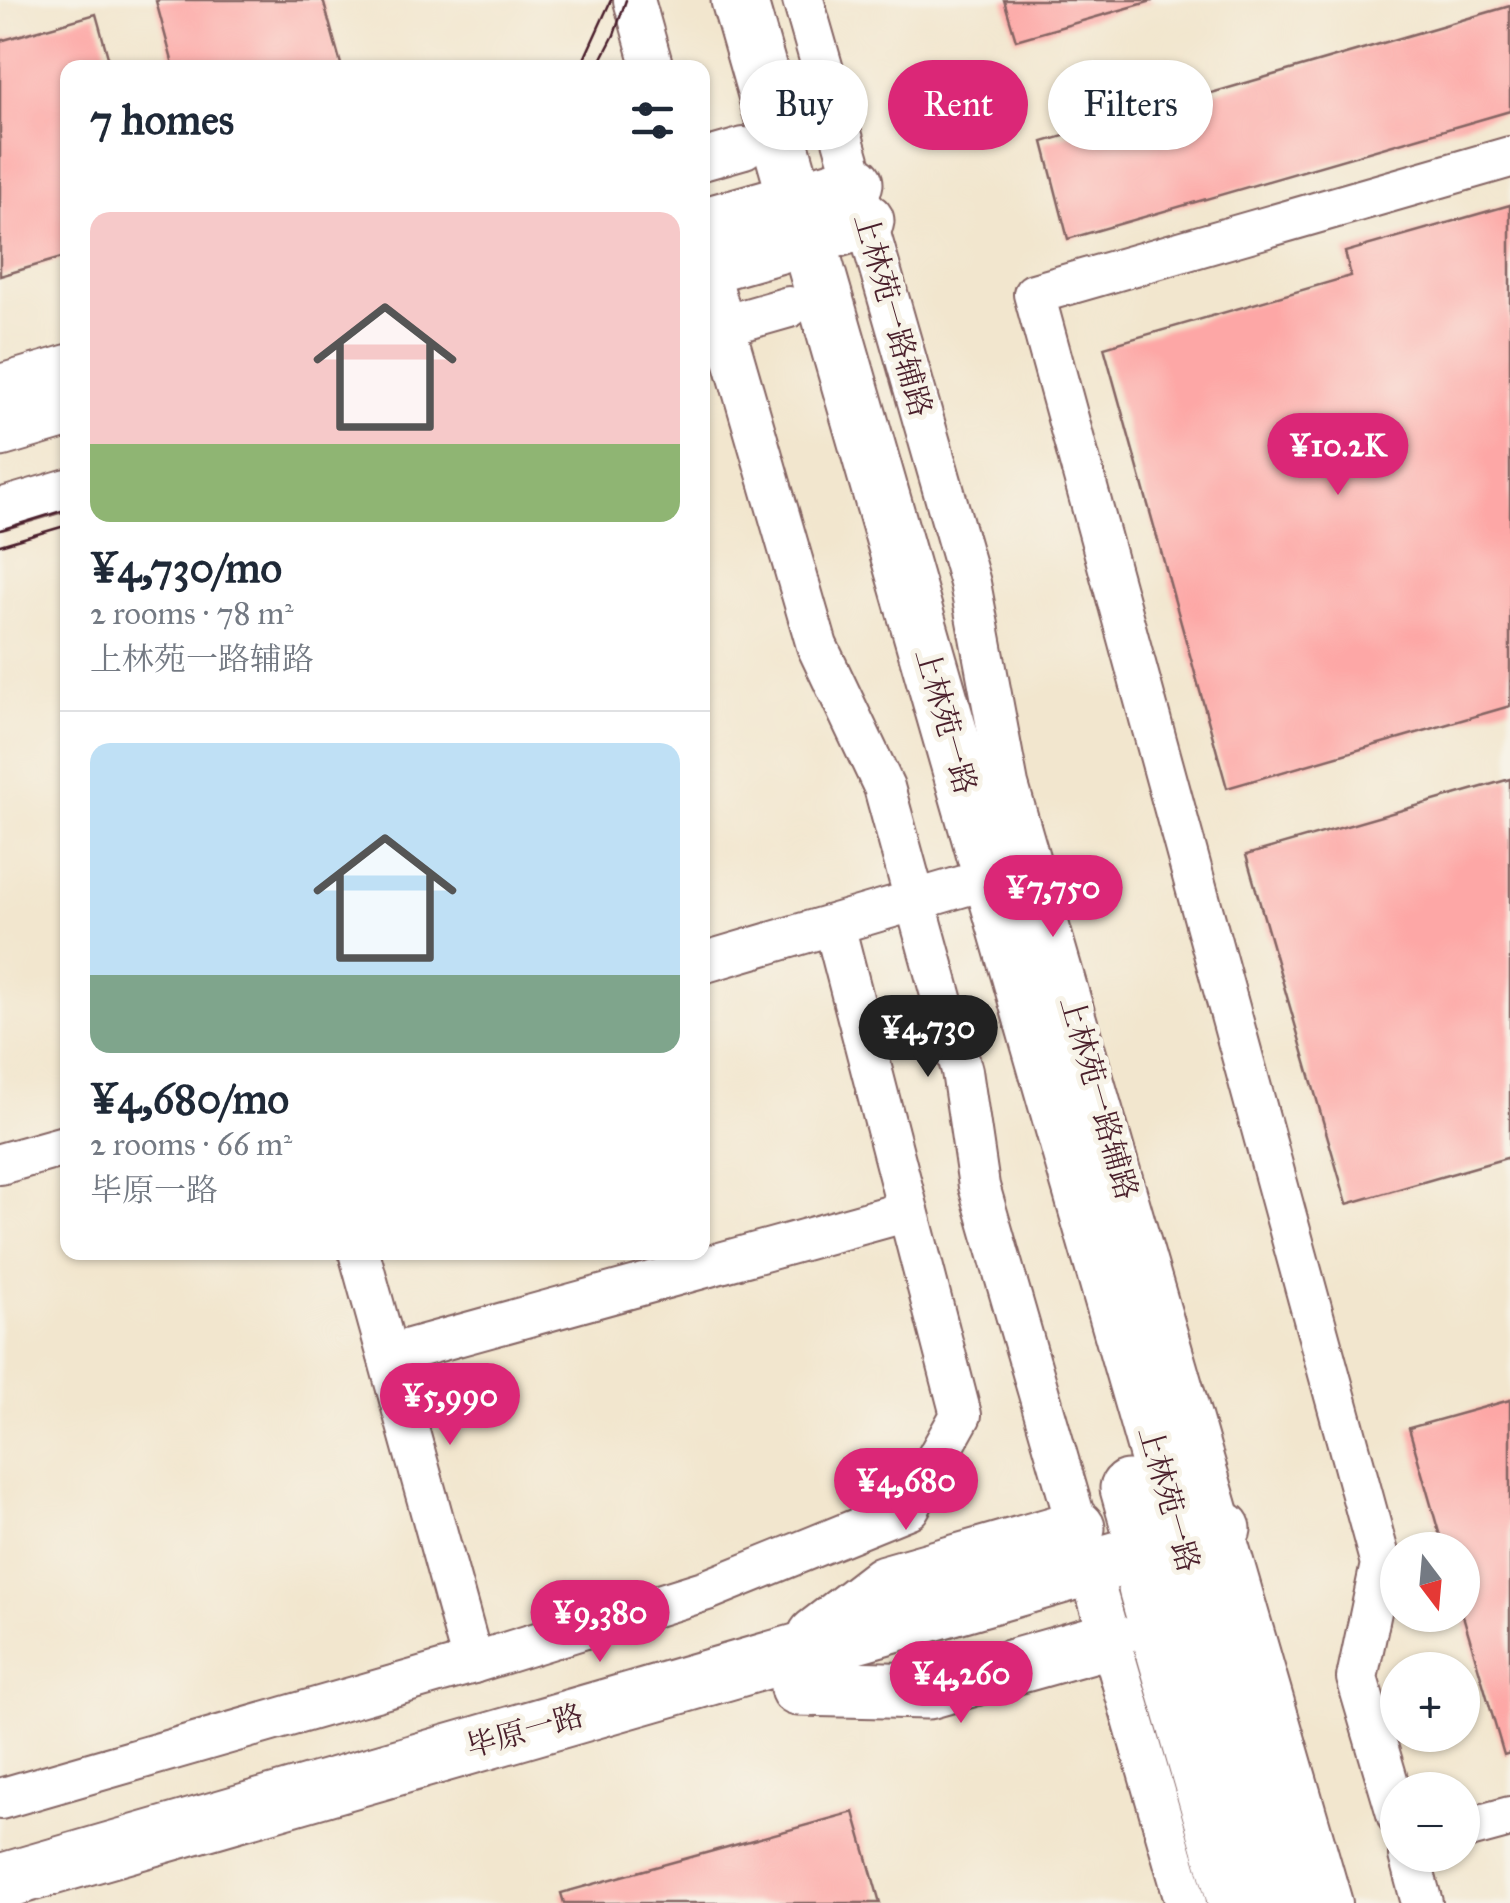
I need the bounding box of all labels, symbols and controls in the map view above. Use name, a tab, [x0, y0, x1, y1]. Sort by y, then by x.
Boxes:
chip: Buy	[740, 60, 868, 150]
chip: Rent	[888, 60, 1028, 150]
chip: Filters	[1048, 60, 1213, 150]
icon: filters	[625, 93, 680, 148]
text: 7 homes	[90, 94, 234, 146]
street label: 上林苑一路辅路	[847, 209, 939, 421]
icon: home	[295, 277, 475, 457]
pin: ¥10.2K	[1257, 413, 1419, 498]
text: ¥10.2K	[1289, 426, 1387, 465]
text: ¥4,730/mo	[90, 542, 282, 594]
text: 2 rooms · 78 m²	[90, 594, 294, 633]
text: 上林苑一路辅路	[90, 640, 314, 679]
street label: 上林苑一路	[908, 644, 984, 798]
icon: home	[295, 808, 475, 988]
pin: ¥7,750	[972, 855, 1134, 940]
text: ¥7,750	[1006, 868, 1100, 907]
street label: 上林苑一路辅路	[1053, 992, 1145, 1204]
pin: ¥4,730	[847, 995, 1009, 1080]
text: ¥4,730	[881, 1008, 975, 1047]
text: ¥4,680/mo	[90, 1073, 289, 1125]
text: 2 rooms · 66 m²	[90, 1125, 292, 1164]
text: 毕原一路	[90, 1171, 218, 1210]
pin: ¥5,990	[369, 1363, 531, 1448]
text: ¥5,990	[402, 1376, 498, 1415]
street label: 上林苑一路	[1131, 1422, 1207, 1576]
pin: ¥4,680	[825, 1448, 987, 1533]
text: ¥4,680	[856, 1461, 956, 1500]
north arrow	[1380, 1532, 1480, 1632]
map controls	[1380, 1532, 1480, 1872]
pin: ¥9,380	[519, 1580, 681, 1665]
text: ¥9,380	[553, 1593, 647, 1632]
pin: ¥4,260	[880, 1641, 1042, 1726]
button: +	[1380, 1652, 1480, 1752]
text: ¥4,260	[912, 1654, 1010, 1693]
street label: 毕原一路	[462, 1697, 588, 1765]
button: −	[1380, 1772, 1480, 1872]

